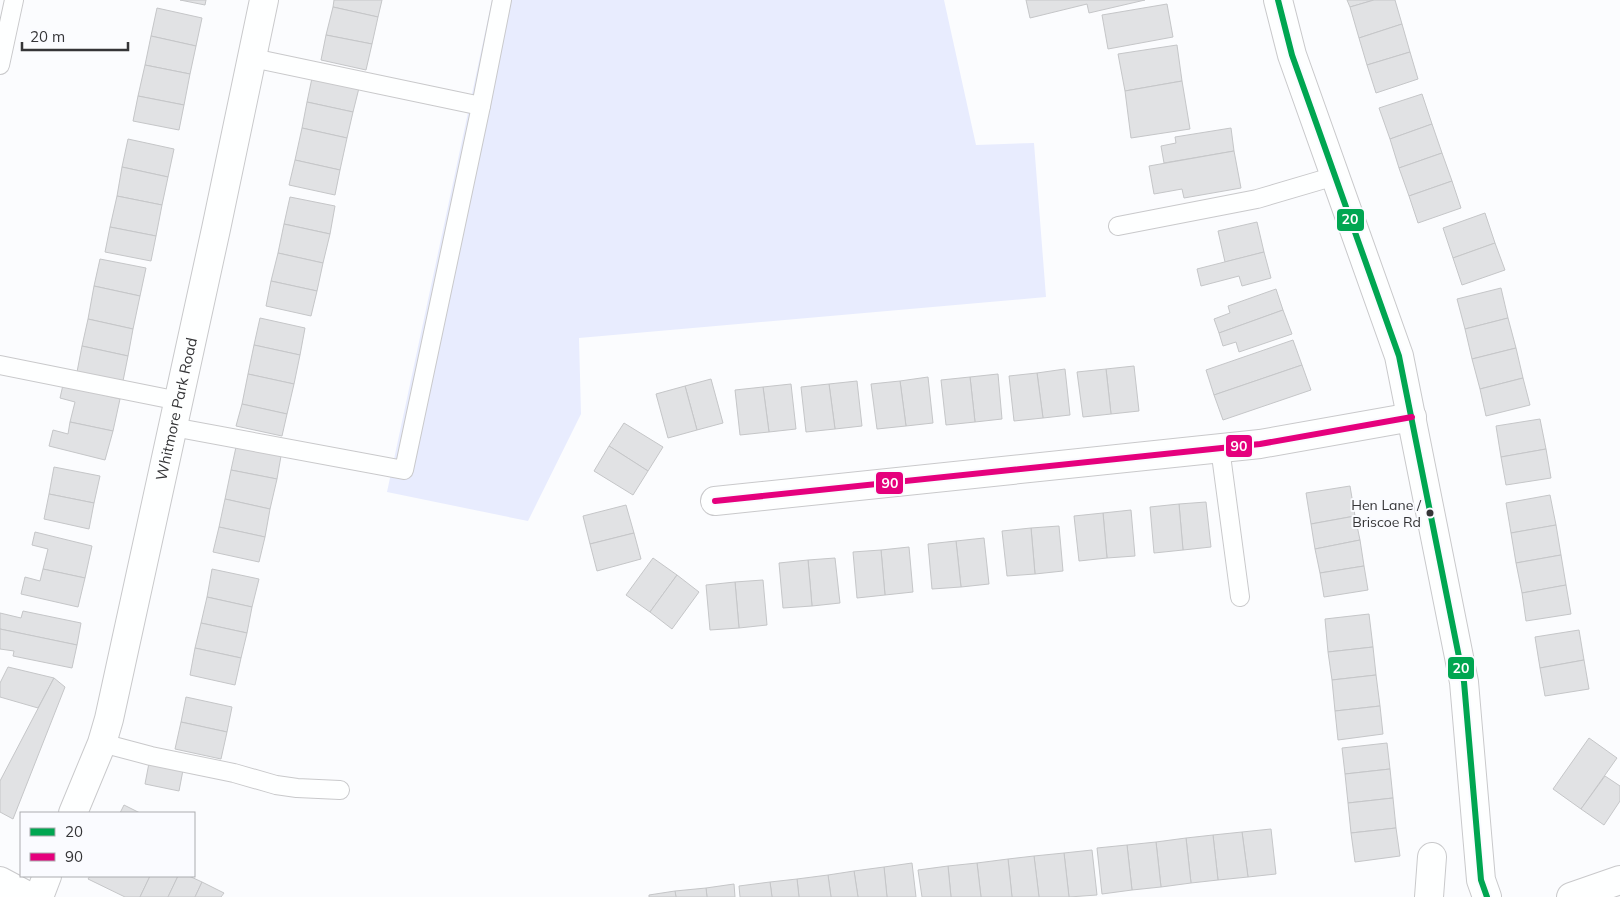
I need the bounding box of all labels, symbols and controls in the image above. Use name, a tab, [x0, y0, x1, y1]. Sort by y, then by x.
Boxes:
scale bar	[22, 20, 129, 52]
text: 20 m	[30, 27, 65, 46]
line badge: 20	[1336, 208, 1365, 232]
text: 20	[1342, 210, 1358, 228]
street label: Whitmore Park Road	[151, 336, 201, 482]
line badge: 90	[1225, 434, 1253, 458]
text: 90	[1231, 437, 1247, 455]
line badge: 90	[875, 471, 904, 495]
text: 90	[882, 474, 898, 492]
place label: Hen Lane / Briscoe Rd	[1351, 496, 1422, 531]
marker: Hen Lane / Briscoe Rd	[1425, 508, 1435, 518]
line badge: 20	[1447, 656, 1475, 680]
text: 20	[1453, 659, 1469, 677]
legend	[20, 812, 195, 877]
text: 20	[65, 822, 83, 841]
text: 90	[65, 847, 83, 866]

